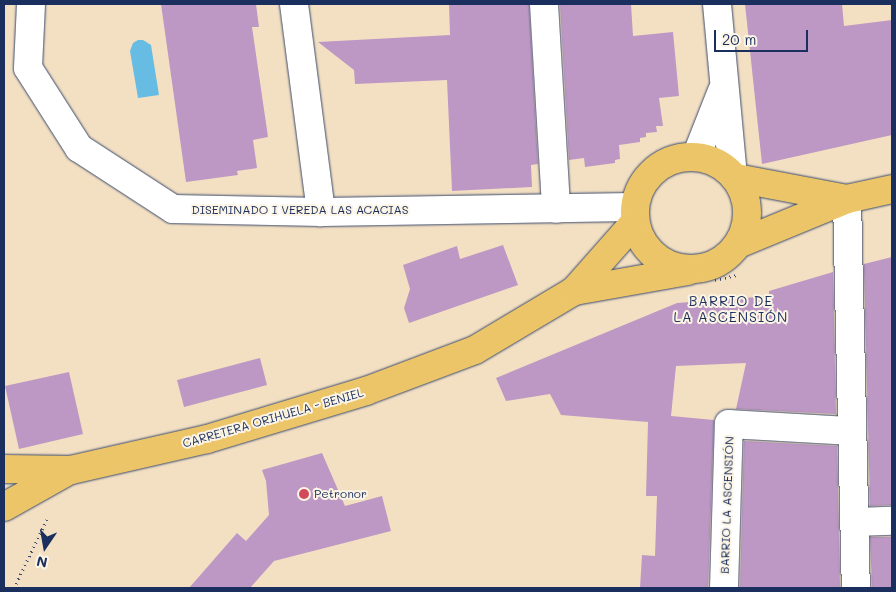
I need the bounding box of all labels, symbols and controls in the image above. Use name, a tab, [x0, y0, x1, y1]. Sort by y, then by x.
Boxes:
scale bar	[716, 20, 810, 52]
text: 20 m	[722, 29, 756, 49]
street label: DISEMINADO I VEREDA LAS ACACIAS	[191, 203, 409, 217]
district label: BARRIO DE LA ASCENSIÓN	[672, 293, 790, 326]
street label: CARRETERA ORIHUELA - BENIEL	[181, 385, 365, 451]
street label: BARRIO LA ASCENSIÓN	[717, 436, 737, 574]
place label: Petronor	[314, 487, 367, 501]
marker: Petronor	[298, 488, 310, 500]
north arrow	[20, 522, 70, 572]
text: N	[35, 552, 49, 573]

